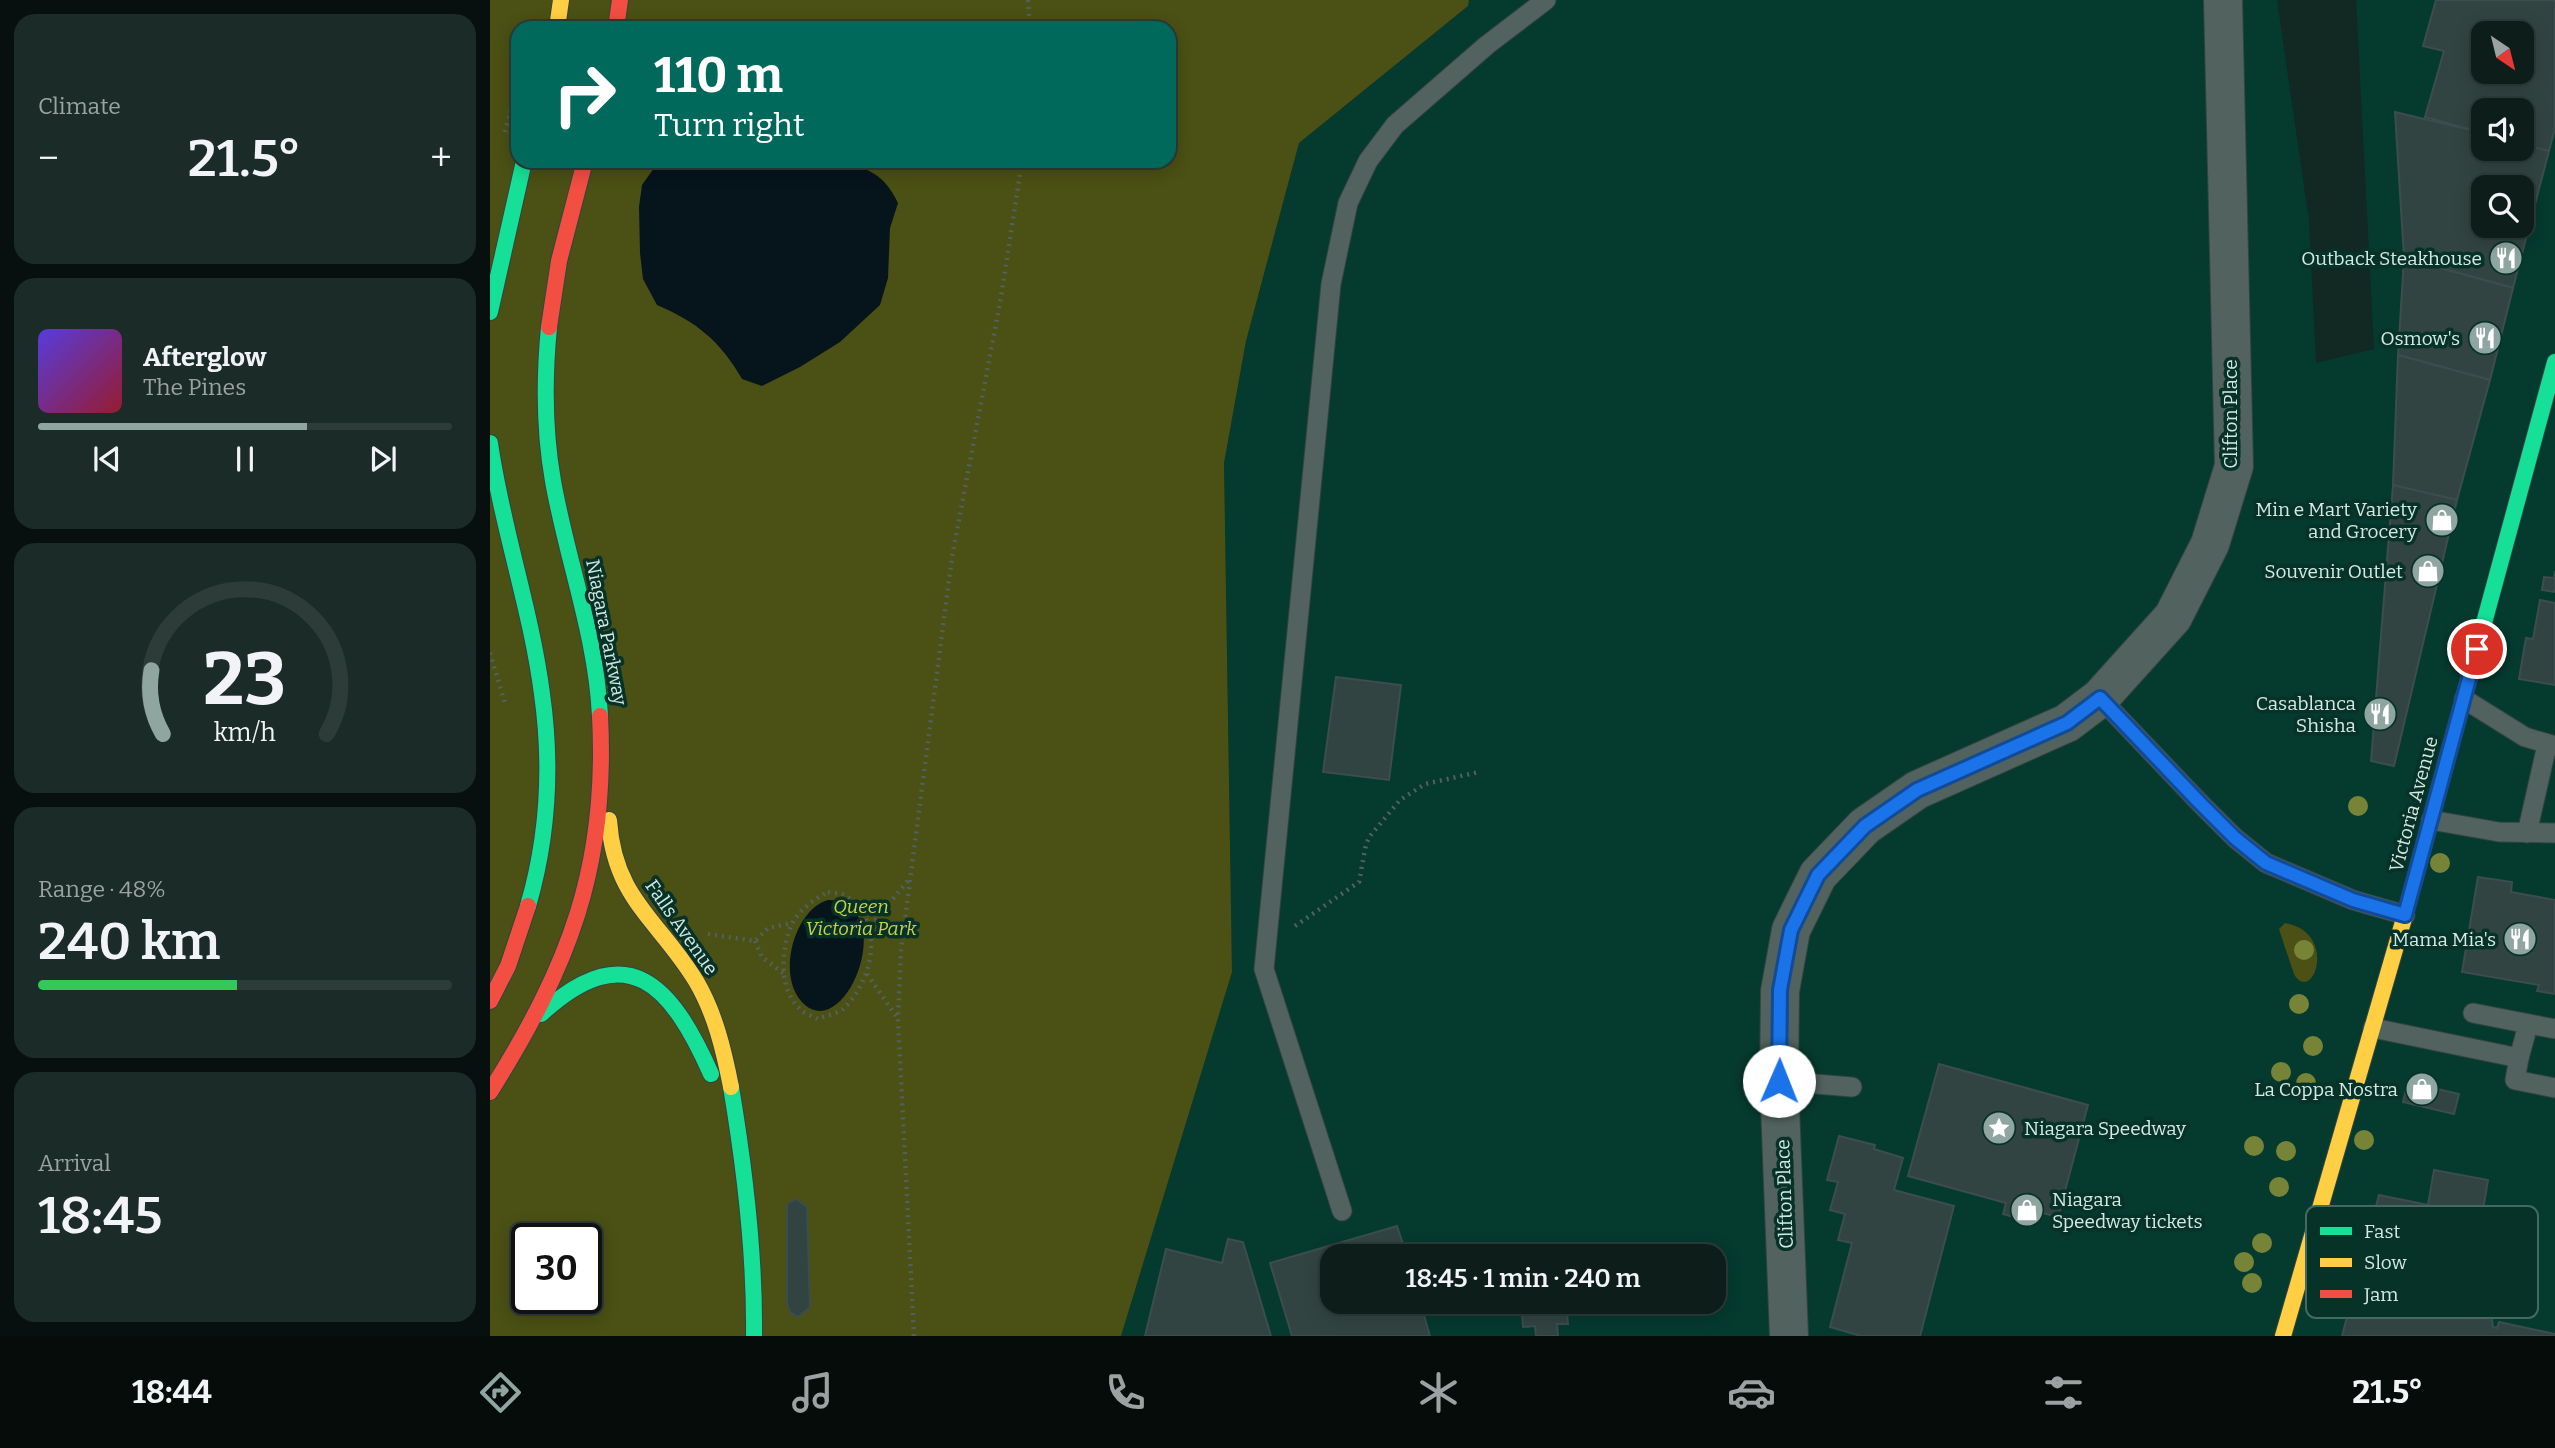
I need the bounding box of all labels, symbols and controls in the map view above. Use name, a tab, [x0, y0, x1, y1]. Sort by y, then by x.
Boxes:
north arrow	[2471, 21, 2534, 84]
map controls	[2471, 21, 2534, 238]
text: 110 m	[654, 46, 783, 105]
icon: right	[539, 49, 630, 140]
text: Climate	[38, 92, 121, 120]
button: sound	[2471, 98, 2534, 161]
text: Turn right	[654, 106, 805, 144]
text: 21.5°	[188, 127, 301, 190]
text: −	[38, 135, 59, 181]
text: +	[430, 135, 452, 181]
button: search	[2471, 175, 2534, 238]
restaurant icon: Outback Steakhouse	[2487, 239, 2525, 277]
place label: Outback Steakhouse	[2301, 247, 2482, 270]
restaurant icon: Osmow's	[2466, 319, 2504, 357]
place label: Osmow's	[2380, 327, 2460, 350]
text: Afterglow	[143, 342, 266, 373]
street label: Clifton Place	[2219, 359, 2242, 469]
text: The Pines	[143, 373, 246, 401]
icon: previous	[88, 440, 126, 478]
icon: pause	[226, 440, 264, 478]
icon: next	[364, 440, 402, 478]
place label: Min e Mart Variety and Grocery	[2255, 498, 2418, 543]
shop icon: Min e Mart Variety and Grocery	[2423, 501, 2461, 539]
shop icon: Souvenir Outlet	[2409, 552, 2447, 590]
street label: Niagara Parkway	[581, 557, 632, 708]
place label: Souvenir Outlet	[2264, 560, 2403, 583]
pin	[2447, 619, 2507, 679]
icon: arrive	[2458, 630, 2496, 668]
text: 23	[204, 636, 286, 723]
place label: Casablanca Shisha	[2256, 692, 2357, 737]
restaurant icon: Casablanca Shisha	[2361, 695, 2399, 733]
text: km/h	[214, 718, 276, 748]
street label: Victoria Avenue	[2384, 734, 2443, 875]
text: Range · 48%	[38, 875, 166, 903]
street label: Falls Avenue	[640, 875, 723, 979]
park label: Queen Victoria Park	[805, 895, 917, 940]
text: 240 km	[38, 910, 220, 973]
restaurant icon: Mama Mia's	[2501, 920, 2539, 958]
place label: Mama Mia's	[2392, 928, 2496, 951]
position arrow	[1742, 1044, 1816, 1118]
shop icon: La Coppa Nostra	[2403, 1070, 2441, 1108]
place label: La Coppa Nostra	[2254, 1078, 2399, 1101]
place icon: Niagara Speedway	[1980, 1109, 2018, 1147]
place label: Niagara Speedway	[2024, 1117, 2187, 1140]
street label: Clifton Place	[1771, 1139, 1798, 1249]
text: Arrival	[38, 1149, 111, 1177]
text: 18:45	[38, 1184, 163, 1247]
place label: Niagara Speedway tickets	[2052, 1188, 2203, 1233]
shop icon: Niagara Speedway tickets	[2008, 1191, 2046, 1229]
legend	[2306, 1206, 2538, 1318]
text: Fast	[2364, 1220, 2401, 1243]
speed limit sign: 30	[511, 1223, 602, 1314]
text: Slow	[2364, 1251, 2407, 1274]
text: 18:45 · 1 min · 240 m	[1405, 1263, 1641, 1294]
text: Jam	[2363, 1283, 2398, 1306]
icon: directions	[476, 1368, 525, 1417]
icon: music	[788, 1368, 837, 1417]
icon: phone	[1101, 1368, 1150, 1417]
icon: climate	[1414, 1368, 1463, 1417]
icon: car	[1727, 1368, 1776, 1417]
icon: filters	[2039, 1368, 2088, 1417]
text: 18:44	[132, 1373, 212, 1411]
text: 21.5°	[2352, 1373, 2423, 1411]

